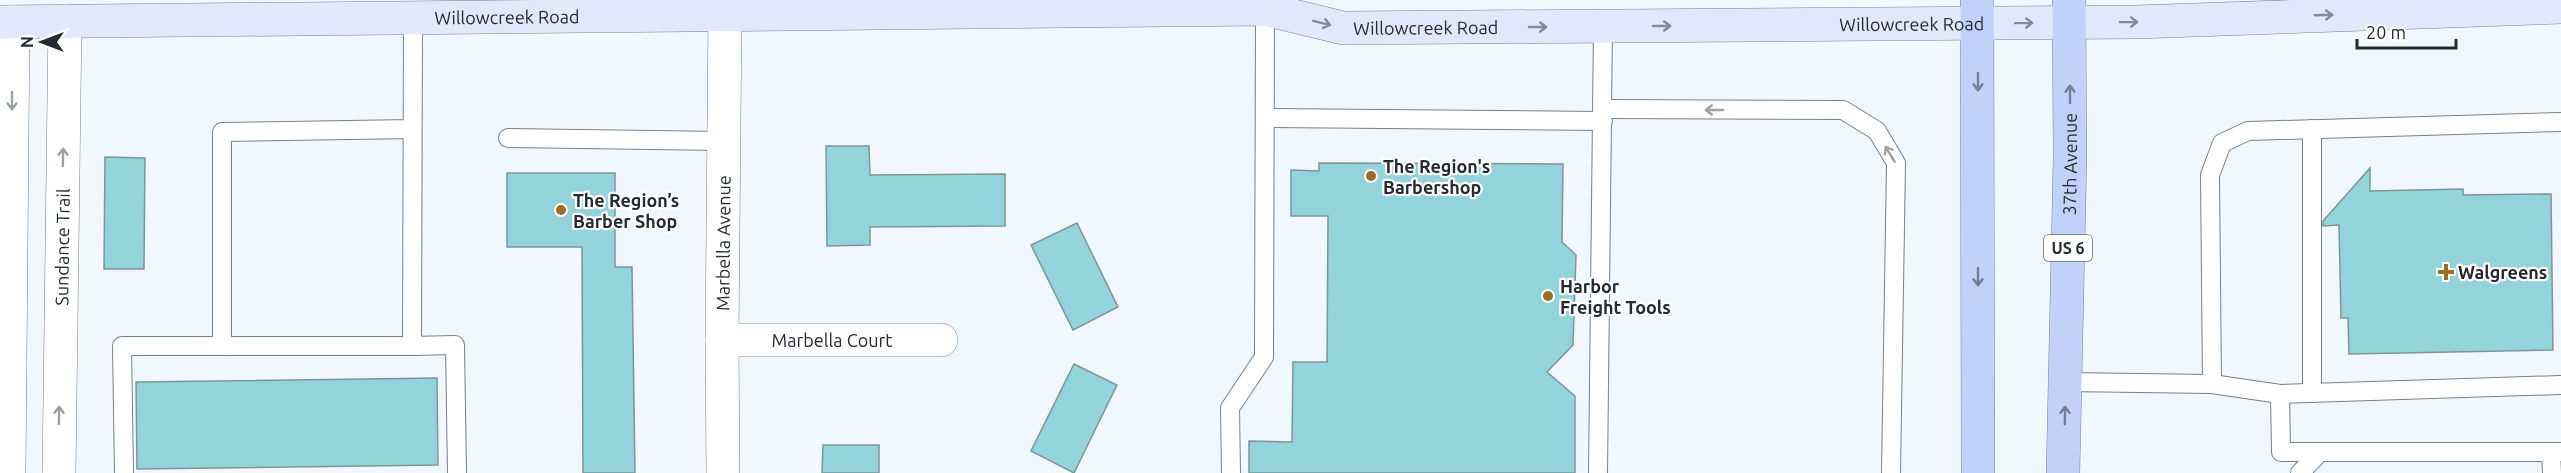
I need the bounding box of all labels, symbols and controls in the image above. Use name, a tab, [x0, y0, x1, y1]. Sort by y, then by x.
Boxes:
street label: Willowcreek Road	[434, 6, 580, 28]
one-way arrow	[2313, 9, 2333, 21]
north arrow	[12, 12, 72, 72]
scale bar	[2357, 12, 2456, 50]
street label: Willowcreek Road	[1839, 13, 1984, 34]
one-way arrow	[2118, 16, 2138, 27]
one-way arrow	[1312, 17, 1331, 29]
street label: Willowcreek Road	[1353, 17, 1498, 38]
one-way arrow	[2013, 17, 2033, 29]
one-way arrow	[1651, 20, 1671, 32]
one-way arrow	[1527, 21, 1547, 32]
text: 20 m	[2366, 22, 2406, 42]
text: N	[18, 36, 36, 48]
one-way arrow	[1972, 72, 1984, 92]
one-way arrow	[2064, 84, 2076, 104]
one-way arrow	[6, 91, 18, 111]
one-way arrow	[1705, 104, 1725, 116]
street label: 37th Avenue	[2059, 113, 2080, 216]
one-way arrow	[1884, 146, 1896, 163]
one-way arrow	[57, 147, 69, 167]
place label: The Region's Barbershop	[1383, 156, 1490, 197]
marker: The Region's Barbershop	[1364, 169, 1378, 183]
street label: Marbella Avenue	[712, 175, 734, 311]
street label: Sundance Trail	[51, 188, 73, 306]
place label: The Region’s Barber Shop	[573, 190, 679, 231]
marker: The Region’s Barber Shop	[554, 203, 568, 217]
road number: US 6	[2044, 235, 2092, 261]
place label: Walgreens	[2458, 262, 2547, 282]
marker: Walgreens	[2439, 265, 2453, 279]
one-way arrow	[1972, 267, 1984, 287]
place label: Harbor Freight Tools	[1560, 276, 1671, 317]
marker: Harbor Freight Tools	[1541, 289, 1555, 303]
street label: Marbella Court	[772, 330, 892, 350]
one-way arrow	[54, 405, 65, 425]
one-way arrow	[2059, 405, 2070, 425]

